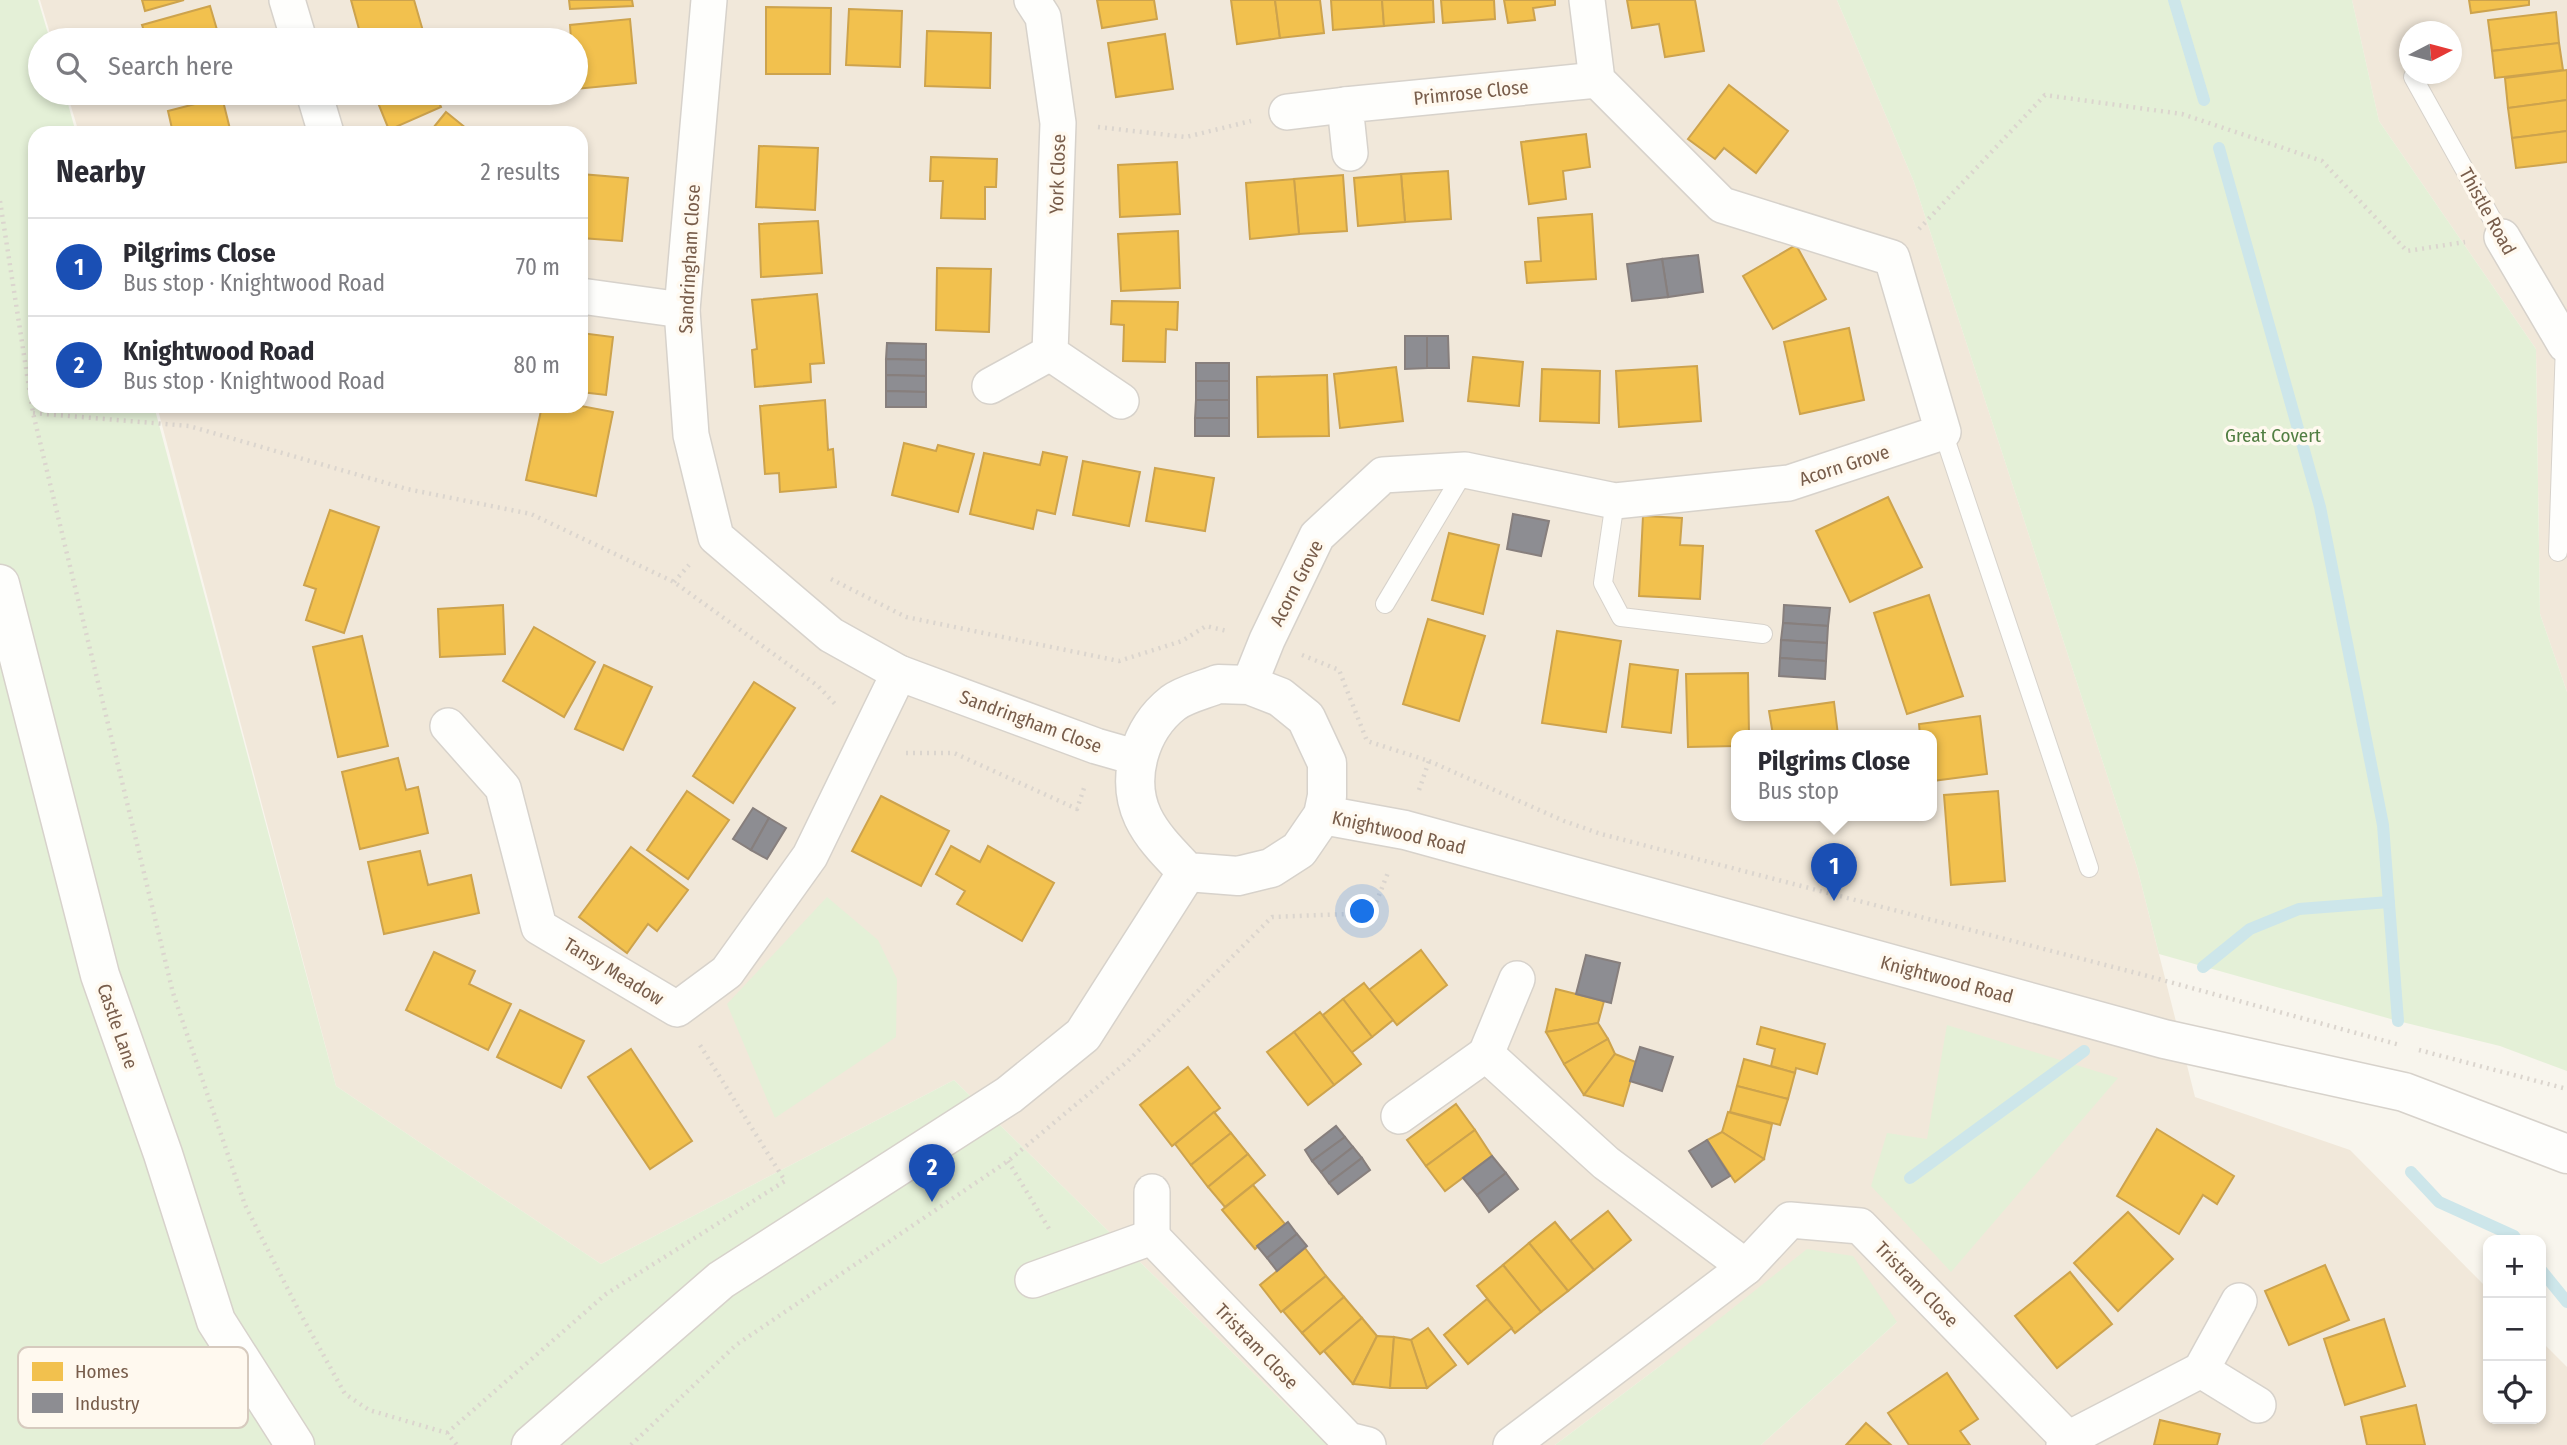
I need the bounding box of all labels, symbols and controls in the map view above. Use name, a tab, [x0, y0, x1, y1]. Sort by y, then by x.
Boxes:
north arrow	[2399, 21, 2462, 84]
search box	[28, 28, 588, 105]
icon: search	[52, 48, 90, 86]
text: Search here	[108, 51, 233, 82]
street label: Primrose Close	[1412, 75, 1530, 110]
street label: York Close	[1045, 134, 1070, 214]
text: Nearby	[56, 154, 145, 190]
text: 2 results	[480, 158, 560, 186]
street label: Thistle Road	[2454, 164, 2521, 259]
street label: Sandringham Close	[674, 184, 705, 334]
text: Pilgrims Close	[123, 238, 276, 269]
text: 1	[74, 253, 84, 281]
text: 70 m	[516, 253, 560, 281]
text: Bus stop · Knightwood Road	[123, 269, 385, 297]
text: Knightwood Road	[123, 336, 314, 367]
text: 2	[74, 351, 84, 379]
text: 80 m	[513, 351, 560, 379]
text: Bus stop · Knightwood Road	[123, 367, 385, 395]
park label: Great Covert	[2225, 424, 2322, 447]
street label: Acorn Grove	[1796, 440, 1892, 491]
street label: Acorn Grove	[1265, 536, 1328, 630]
street label: Sandringham Close	[957, 685, 1105, 758]
popup	[1731, 730, 1937, 821]
text: Pilgrims Close	[1758, 746, 1910, 777]
text: Bus stop	[1758, 777, 1839, 805]
street label: Knightwood Road	[1330, 806, 1468, 859]
pin: 1	[1811, 843, 1857, 901]
your location	[1345, 894, 1379, 928]
street label: Tansy Meadow	[560, 933, 668, 1011]
street label: Knightwood Road	[1878, 951, 2016, 1008]
street label: Castle Lane	[92, 981, 143, 1072]
pin: 2	[909, 1144, 955, 1202]
map controls	[2483, 1235, 2546, 1424]
button: +	[2483, 1235, 2546, 1298]
street label: Tristram Close	[1870, 1237, 1963, 1332]
button: −	[2483, 1298, 2546, 1361]
street label: Tristram Close	[1210, 1299, 1303, 1394]
legend	[18, 1347, 248, 1428]
text: Homes	[75, 1360, 129, 1383]
button: locate	[2483, 1361, 2546, 1424]
text: Industry	[75, 1392, 140, 1415]

